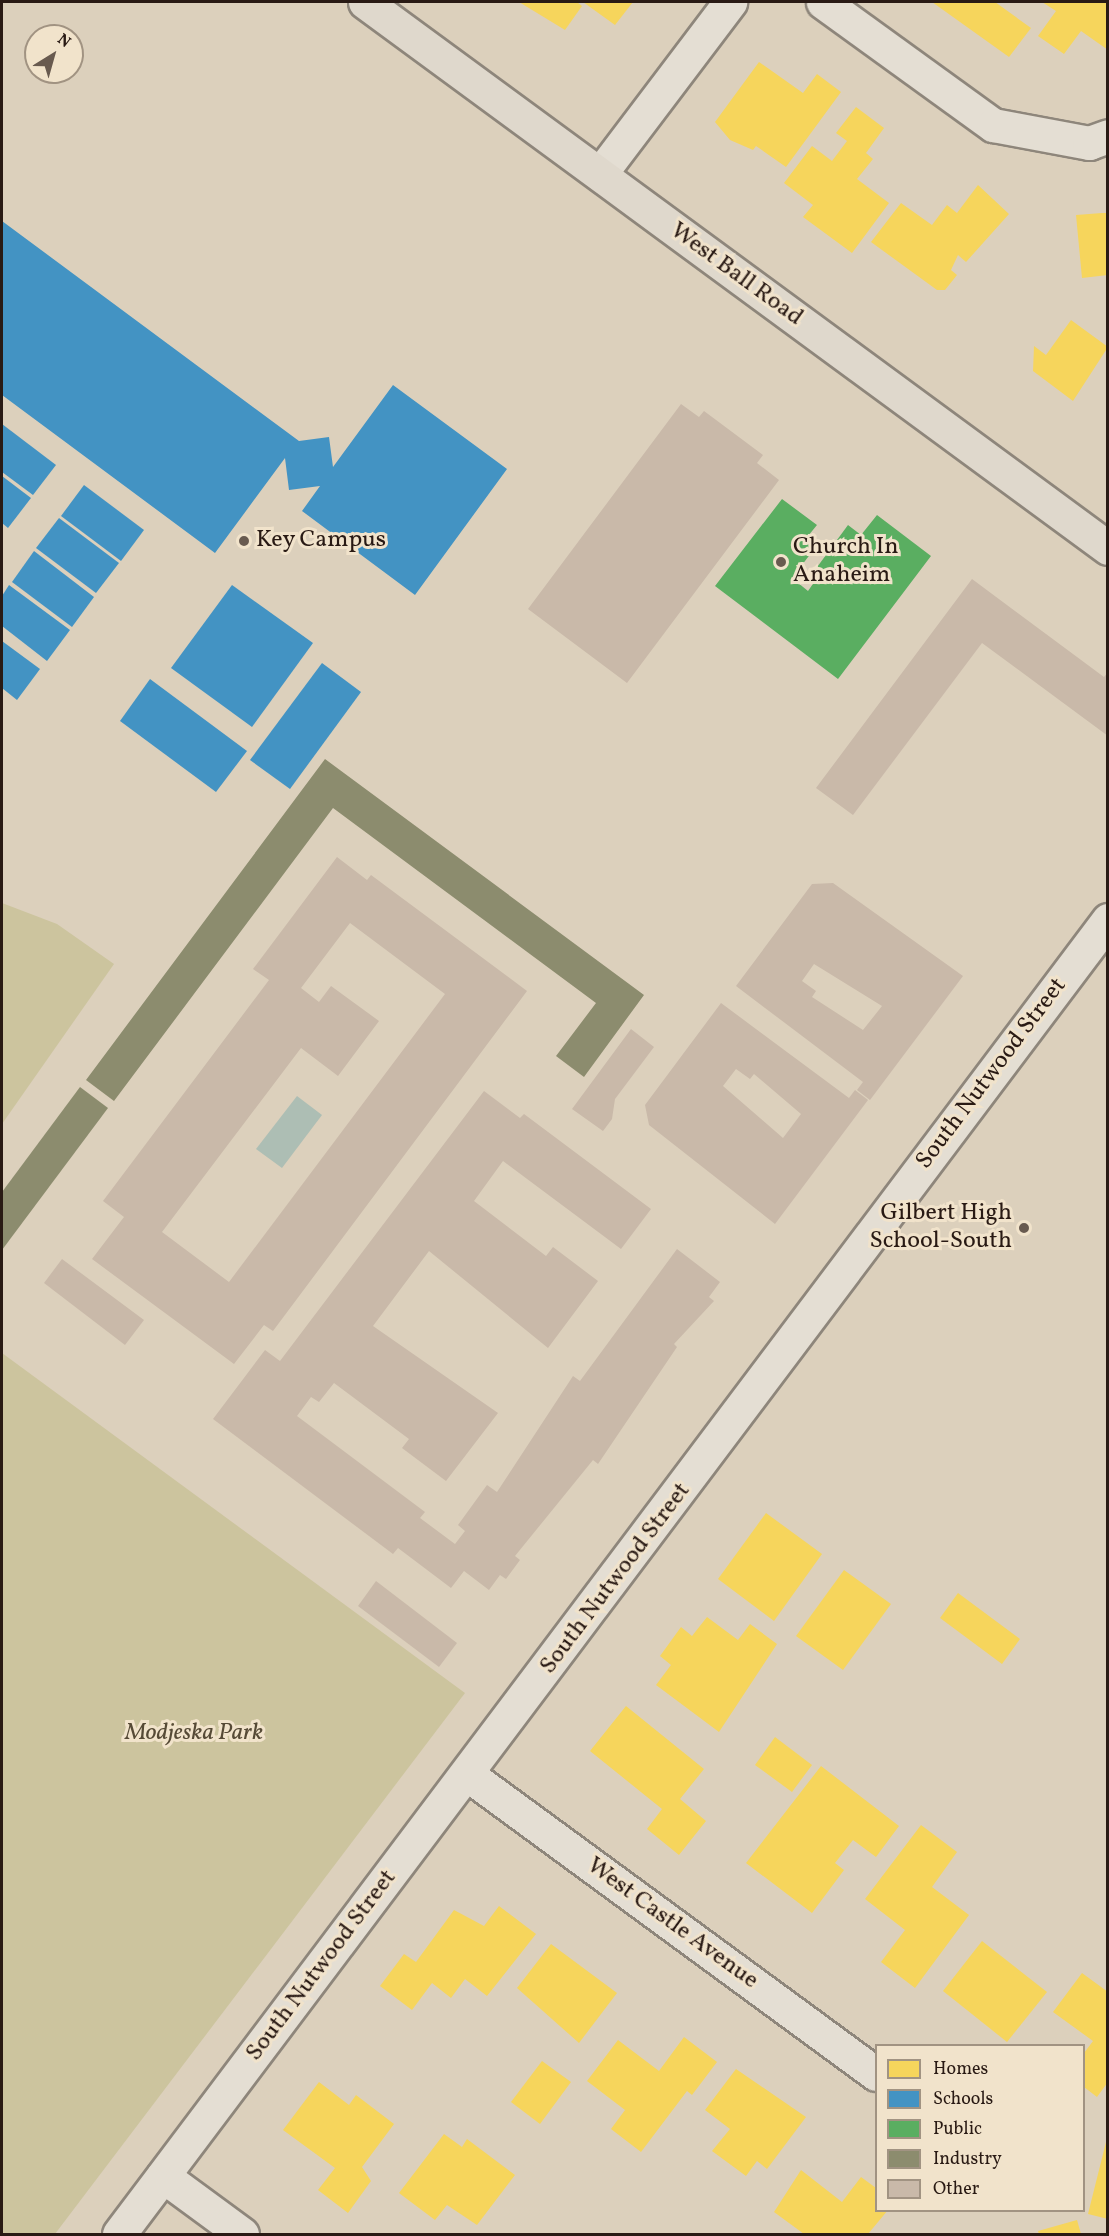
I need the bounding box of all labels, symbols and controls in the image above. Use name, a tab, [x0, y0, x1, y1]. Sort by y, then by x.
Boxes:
north arrow	[24, 24, 84, 84]
text: N	[52, 29, 75, 54]
street label: West Ball Road	[664, 217, 808, 333]
place label: Key Campus	[256, 527, 387, 555]
marker: Key Campus	[237, 534, 251, 548]
place label: Church In Anaheim	[793, 534, 899, 590]
marker: Church In Anaheim	[774, 555, 788, 569]
street label: South Nutwood Street	[911, 973, 1073, 1175]
place label: Gilbert High School-South	[870, 1200, 1012, 1256]
marker: Gilbert High School-South	[1017, 1221, 1031, 1235]
street label: South Nutwood Street	[535, 1478, 697, 1680]
park label: Modjeska Park	[125, 1720, 263, 1748]
street label: West Castle Avenue	[581, 1852, 763, 1996]
street label: South Nutwood Street	[241, 1865, 403, 2067]
legend	[875, 2044, 1085, 2212]
text: Homes	[933, 2057, 988, 2082]
text: Schools	[933, 2087, 993, 2112]
text: Public	[933, 2117, 982, 2142]
text: Industry	[933, 2147, 1002, 2172]
text: Other	[933, 2177, 979, 2202]

